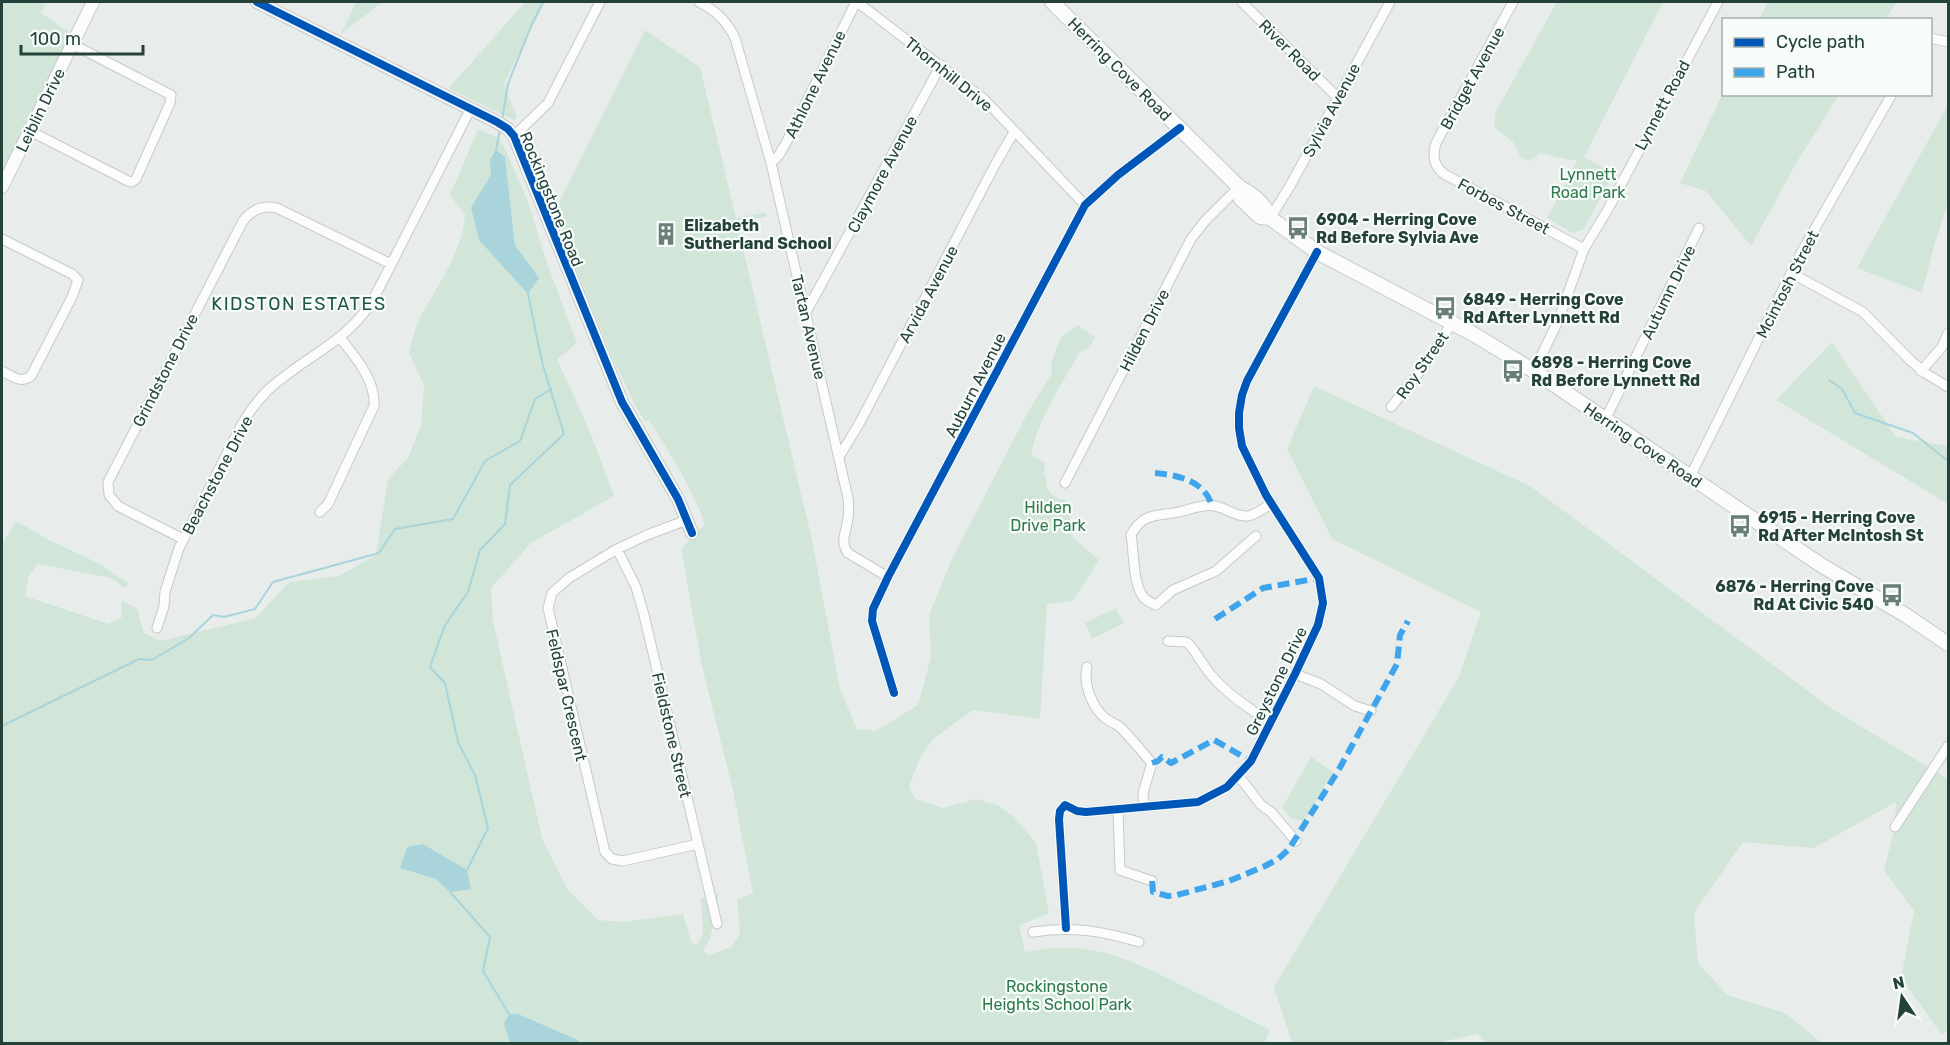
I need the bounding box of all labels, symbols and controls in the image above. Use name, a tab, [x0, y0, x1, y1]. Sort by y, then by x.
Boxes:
street label: Herring Cove Road	[1064, 14, 1175, 125]
street label: River Road	[1255, 16, 1324, 85]
scale bar	[21, 18, 142, 56]
legend	[1722, 18, 1932, 96]
street label: Bridget Avenue	[1436, 24, 1508, 133]
street label: Athlone Avenue	[781, 27, 850, 141]
text: 100 m	[30, 28, 81, 50]
text: Cycle path	[1776, 31, 1865, 53]
street label: Thornhill Drive	[901, 33, 996, 116]
street label: Lynnett Road	[1631, 57, 1694, 153]
street label: Sylvia Avenue	[1299, 60, 1364, 161]
text: Path	[1776, 61, 1815, 83]
street label: Leiblin Drive	[12, 65, 69, 155]
street label: Claymore Avenue	[844, 112, 921, 236]
street label: Rockingstone Road	[516, 129, 587, 269]
park label: Lynnett Road Park	[1550, 165, 1626, 202]
street label: Forbes Street	[1455, 174, 1553, 239]
place label: 6904 - Herring Cove Rd Before Sylvia Ave	[1316, 210, 1479, 247]
bus stop icon: 6904 - Herring Cove Rd Before Sylvia Ave	[1285, 215, 1311, 241]
place label: Elizabeth Sutherland School	[684, 216, 832, 253]
building icon: Elizabeth Sutherland School	[653, 221, 679, 247]
street label: Mcintosh Street	[1752, 227, 1823, 341]
street label: Arvida Avenue	[895, 242, 962, 346]
street label: Autumn Drive	[1637, 242, 1699, 342]
street label: Tartan Avenue	[787, 273, 830, 381]
street label: Hilden Drive	[1116, 286, 1173, 375]
place label: 6849 - Herring Cove Rd After Lynnett Rd	[1463, 290, 1624, 327]
district label: KIDSTON ESTATES	[211, 293, 387, 315]
bus stop icon: 6849 - Herring Cove Rd After Lynnett Rd	[1432, 295, 1458, 321]
street label: Grindstone Drive	[129, 310, 202, 430]
street label: Roy Street	[1392, 328, 1453, 403]
street label: Auburn Avenue	[941, 330, 1010, 441]
place label: 6898 - Herring Cove Rd Before Lynnett Rd	[1531, 353, 1700, 390]
bus stop icon: 6898 - Herring Cove Rd Before Lynnett Rd	[1500, 358, 1526, 384]
street label: Herring Cove Road	[1580, 399, 1705, 492]
street label: Beachstone Drive	[178, 413, 257, 538]
park label: Hilden Drive Park	[1010, 498, 1087, 535]
place label: 6915 - Herring Cove Rd After McIntosh St	[1758, 508, 1924, 545]
bus stop icon: 6915 - Herring Cove Rd After McIntosh St	[1727, 513, 1753, 539]
place label: 6876 - Herring Cove Rd At Civic 540	[1715, 577, 1874, 614]
bus stop icon: 6876 - Herring Cove Rd At Civic 540	[1879, 582, 1905, 608]
street label: Greystone Drive	[1242, 624, 1311, 739]
street label: Feldspar Crescent	[542, 627, 591, 763]
street label: Fieldstone Street	[648, 671, 695, 800]
north arrow	[1872, 967, 1932, 1027]
text: N	[1891, 972, 1906, 993]
park label: Rockingstone Heights School Park	[982, 977, 1133, 1014]

